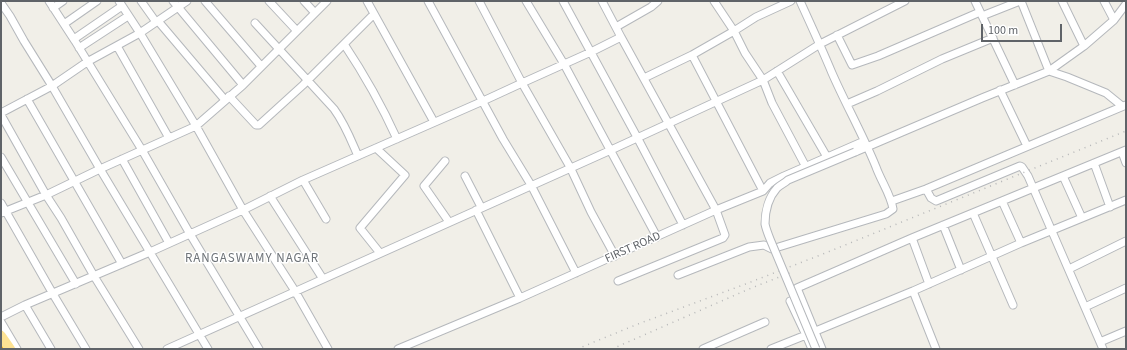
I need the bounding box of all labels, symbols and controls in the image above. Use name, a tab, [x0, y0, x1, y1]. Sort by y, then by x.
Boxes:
scale bar	[983, 16, 1064, 42]
text: 100 m	[988, 22, 1018, 39]
street label: FIRST ROAD	[603, 229, 663, 267]
district label: RANGASWAMY NAGAR	[185, 251, 319, 267]

